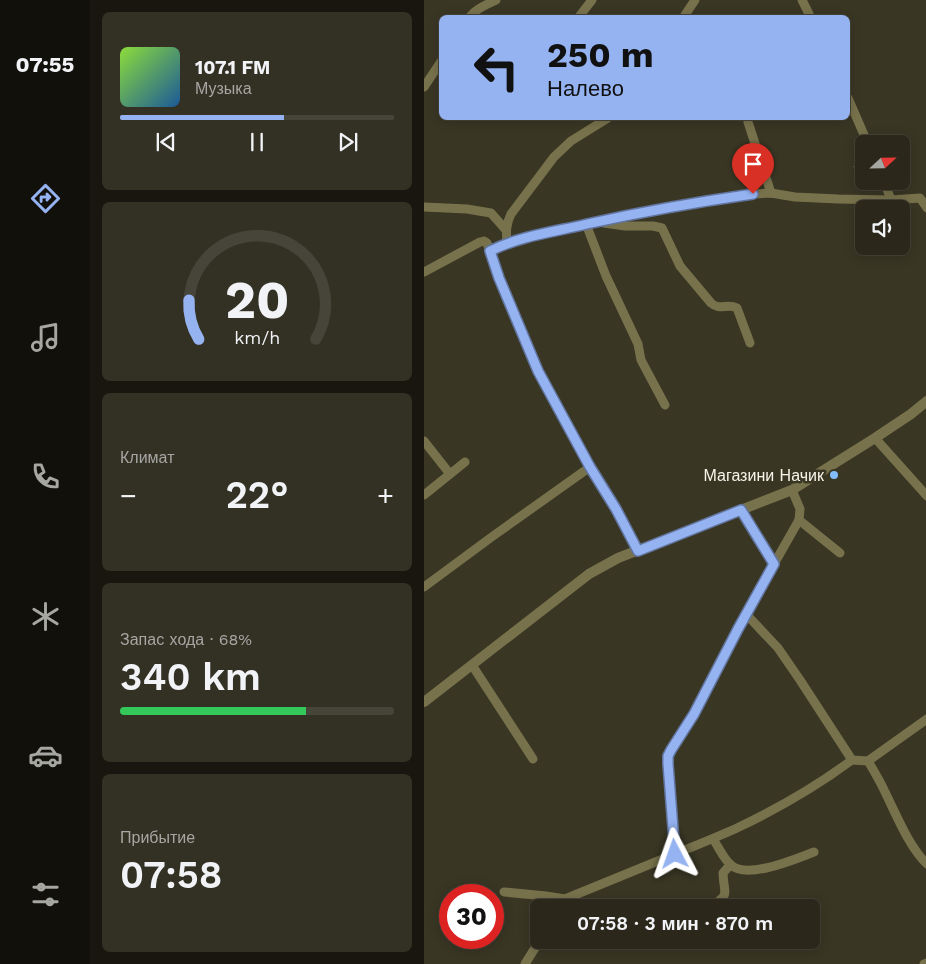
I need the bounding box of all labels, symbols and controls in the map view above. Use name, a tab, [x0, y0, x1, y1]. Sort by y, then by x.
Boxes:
text: 250 m	[547, 34, 654, 76]
icon: left	[464, 35, 529, 100]
text: 07:55	[16, 52, 74, 77]
text: 107.1 FM	[195, 56, 270, 79]
text: Налево	[547, 76, 624, 101]
text: Музыка	[195, 79, 252, 98]
icon: previous	[152, 128, 180, 156]
icon: pause	[243, 128, 271, 156]
icon: next	[334, 128, 362, 156]
north arrow	[855, 135, 910, 190]
map controls	[855, 135, 910, 255]
pin	[732, 143, 774, 194]
icon: arrive	[739, 150, 767, 178]
icon: directions	[28, 181, 63, 216]
button: sound	[855, 200, 910, 255]
text: 20	[225, 270, 289, 331]
icon: music	[28, 320, 63, 355]
text: km/h	[234, 327, 280, 348]
text: Климат	[120, 448, 174, 467]
icon: phone	[28, 459, 63, 494]
place label: Магазини Начик	[704, 466, 825, 485]
marker: Магазини Начик	[828, 469, 840, 481]
text: 22°	[225, 473, 289, 517]
text: −	[120, 479, 137, 512]
text: +	[377, 479, 394, 512]
icon: climate	[28, 599, 63, 634]
text: Запас хода · 68%	[120, 630, 252, 649]
text: 340 km	[120, 655, 261, 699]
icon: car	[28, 738, 63, 773]
position arrow	[648, 827, 700, 879]
text: Прибытие	[120, 828, 195, 847]
text: 07:58	[120, 853, 222, 897]
icon: filters	[28, 877, 63, 912]
speed limit sign: 30	[439, 884, 504, 949]
text: 07:58 · 3 мин · 870 m	[577, 912, 773, 935]

